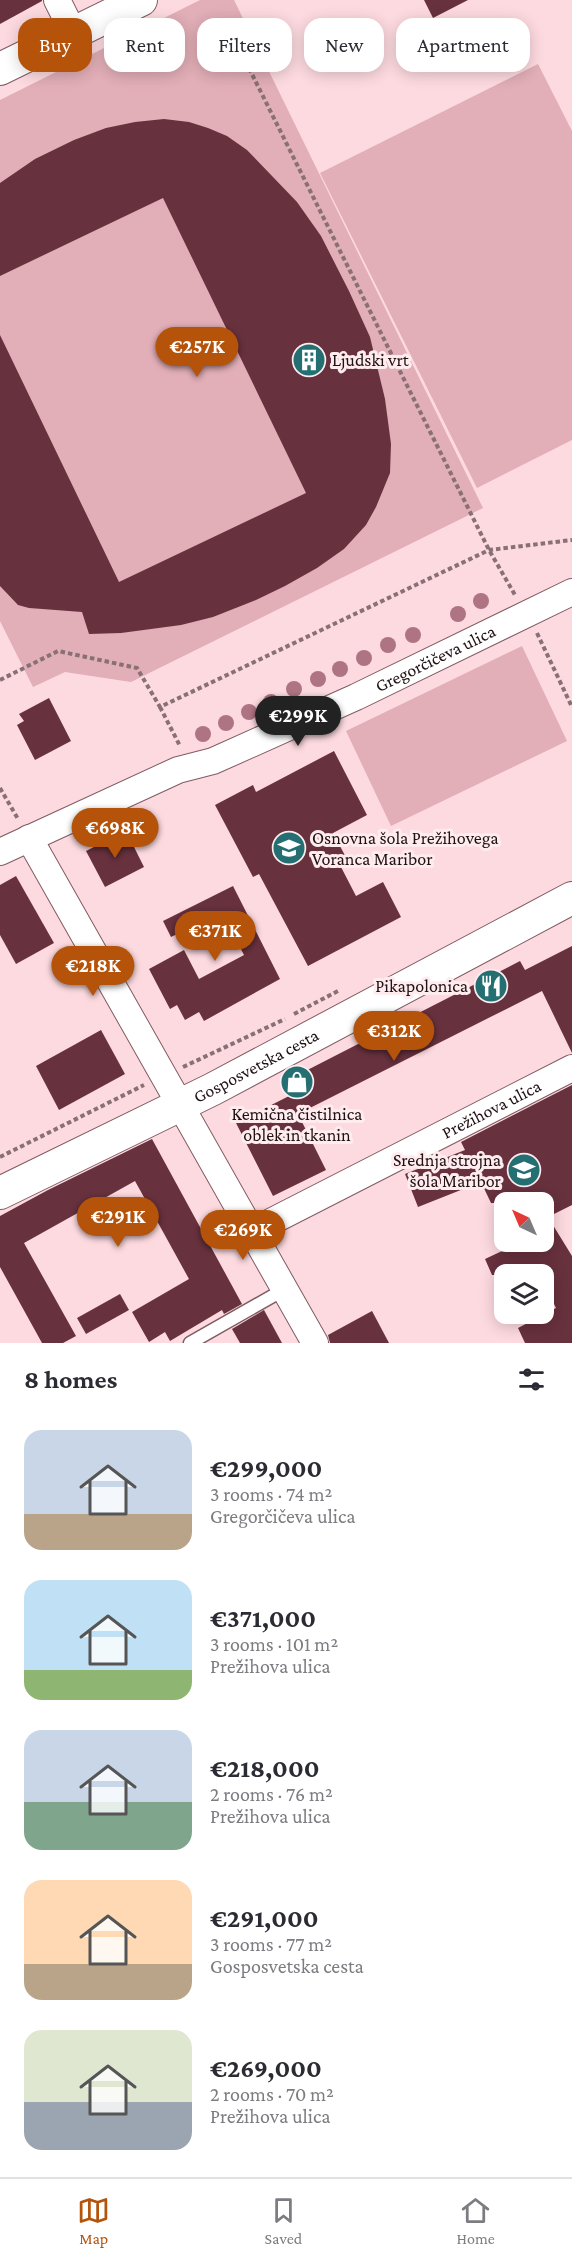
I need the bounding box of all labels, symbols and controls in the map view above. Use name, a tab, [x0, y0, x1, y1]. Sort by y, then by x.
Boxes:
chip: Buy	[18, 18, 92, 72]
chip: Rent	[104, 18, 185, 72]
chip: Filters	[197, 18, 292, 72]
chip: New	[304, 18, 384, 72]
chip: Apartment	[396, 18, 530, 72]
pin: €257K	[155, 327, 239, 378]
text: €257K	[169, 335, 225, 357]
building icon: Ljudski vrt	[291, 342, 327, 378]
place label: Ljudski vrt	[332, 350, 410, 371]
street label: Gregorčičeva ulica	[372, 621, 499, 696]
pin: €299K	[256, 696, 340, 747]
text: €299K	[269, 704, 327, 726]
pin: €698K	[73, 808, 157, 859]
text: €698K	[86, 816, 144, 838]
place label: Osnovna šola Prežihovega Voranca Maribor	[312, 828, 499, 869]
school or university icon: Osnovna šola Prežihovega Voranca Maribor	[271, 830, 307, 866]
pin: €371K	[173, 911, 257, 962]
text: €371K	[189, 919, 241, 941]
pin: €218K	[51, 946, 135, 997]
text: €218K	[65, 954, 121, 976]
restaurant icon: Pikapolonica	[473, 968, 509, 1004]
place label: Pikapolonica	[375, 976, 468, 996]
pin: €312K	[352, 1011, 436, 1062]
text: €312K	[367, 1019, 421, 1041]
street label: Gosposvetska cesta	[190, 1025, 322, 1107]
shop icon: Kemična čistilnica oblek in tkanin	[279, 1064, 315, 1100]
street label: Prežihova ulica	[439, 1076, 544, 1143]
place label: Kemična čistilnica oblek in tkanin	[232, 1104, 362, 1145]
place label: Srednja strojna šola Maribor	[393, 1150, 502, 1191]
school or university icon: Srednja strojna šola Maribor	[506, 1152, 542, 1188]
north arrow	[494, 1192, 554, 1252]
map controls	[494, 1192, 554, 1324]
pin: €291K	[76, 1197, 160, 1248]
text: €291K	[91, 1205, 145, 1227]
pin: €269K	[201, 1210, 285, 1261]
text: €269K	[214, 1218, 272, 1240]
button: layers	[494, 1264, 554, 1324]
icon: filters	[515, 1363, 548, 1396]
text: 8 homes	[24, 1365, 117, 1394]
icon: home	[72, 1454, 144, 1526]
text: €299,000	[210, 1454, 322, 1483]
text: 3 rooms · 74 m²	[210, 1483, 332, 1505]
text: Gregorčičeva ulica	[210, 1505, 356, 1527]
icon: home	[72, 1604, 144, 1676]
text: €371,000	[210, 1604, 316, 1633]
text: 3 rooms · 101 m²	[210, 1633, 338, 1655]
text: Prežihova ulica	[210, 1655, 331, 1677]
icon: home	[72, 1754, 144, 1826]
text: €218,000	[210, 1754, 320, 1783]
text: 2 rooms · 76 m²	[210, 1783, 333, 1805]
text: Prežihova ulica	[210, 1805, 331, 1827]
icon: home	[72, 1904, 144, 1976]
text: €291,000	[210, 1904, 319, 1933]
text: 3 rooms · 77 m²	[210, 1933, 332, 1955]
text: Gosposvetska cesta	[210, 1955, 364, 1977]
icon: home	[72, 2054, 144, 2126]
text: €269,000	[210, 2054, 322, 2083]
text: 2 rooms · 70 m²	[210, 2083, 334, 2105]
text: Prežihova ulica	[210, 2105, 331, 2127]
tab: Map	[77, 2194, 110, 2247]
tab: Saved	[265, 2194, 302, 2247]
tab: Home	[456, 2194, 495, 2247]

